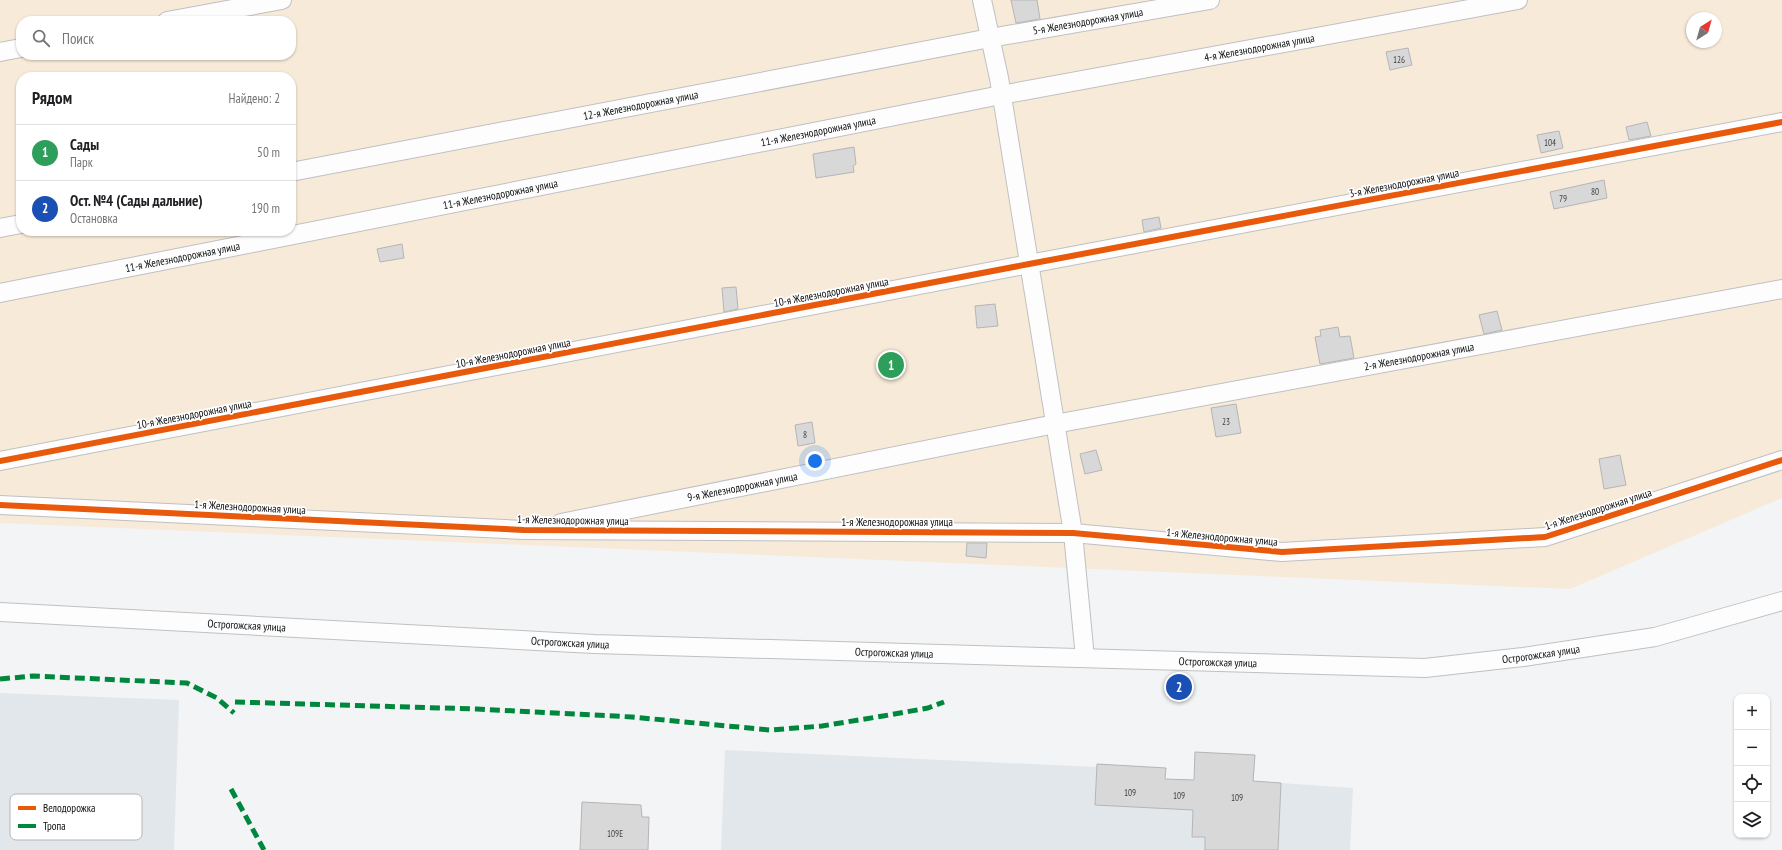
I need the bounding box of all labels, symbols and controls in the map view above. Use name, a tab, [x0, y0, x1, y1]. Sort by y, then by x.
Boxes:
street label: 5-я Железнодорожная улица	[1032, 5, 1144, 38]
north arrow	[1686, 12, 1722, 48]
search box	[16, 16, 296, 60]
icon: search	[30, 27, 52, 49]
text: Поиск	[62, 29, 94, 48]
street label: 4-я Железнодорожная улица	[1203, 31, 1316, 65]
house number: 126	[1393, 54, 1405, 65]
text: Рядом	[32, 87, 72, 109]
street label: 12-я Железнодорожная улица	[582, 87, 699, 123]
text: Найдено: 2	[229, 90, 280, 107]
street label: 11-я Железнодорожная улица	[759, 113, 877, 149]
text: Сады	[70, 135, 99, 154]
house number: 104	[1544, 137, 1556, 148]
text: 1	[42, 144, 48, 161]
text: 50 m	[257, 144, 280, 161]
text: Парк	[70, 154, 93, 171]
street label: 3-я Железнодорожная улица	[1348, 165, 1460, 201]
street label: 11-я Железнодорожная улица	[442, 176, 559, 212]
house number: 80	[1591, 186, 1599, 197]
text: Ост. №4 (Сады дальние)	[70, 191, 203, 210]
house number: 79	[1559, 193, 1567, 204]
text: 2	[42, 200, 48, 217]
text: 190 m	[251, 200, 280, 217]
text: Остановка	[70, 210, 118, 227]
street label: 11-я Железнодорожная улица	[124, 239, 241, 275]
street label: 10-я Железнодорожная улица	[772, 274, 890, 310]
street label: 10-я Железнодорожная улица	[454, 335, 572, 371]
street label: 2-я Железнодорожная улица	[1363, 339, 1475, 374]
pin: 1	[878, 350, 904, 380]
street label: 10-я Железнодорожная улица	[135, 396, 253, 432]
house number: 23	[1222, 416, 1230, 427]
house number: 8	[803, 429, 807, 440]
your location	[805, 451, 825, 471]
street label: 9-я Железнодорожная улица	[686, 469, 799, 505]
street label: 1-я Железнодорожная улица	[1543, 485, 1653, 533]
street label: 1-я Железнодорожная улица	[194, 497, 306, 517]
street label: 1-я Железнодорожная улица	[517, 512, 629, 528]
street label: 1-я Железнодорожная улица	[841, 515, 953, 529]
street label: 1-я Железнодорожная улица	[1166, 525, 1278, 549]
street label: Острогожская улица	[207, 616, 286, 634]
street label: Острогожская улица	[531, 634, 610, 651]
street label: Острогожская улица	[1501, 641, 1581, 666]
street label: Острогожская улица	[855, 645, 933, 661]
street label: Острогожская улица	[1179, 654, 1257, 670]
pin: 2	[1166, 672, 1192, 702]
map controls	[1734, 694, 1770, 838]
button: +	[1734, 694, 1770, 730]
button: −	[1734, 730, 1770, 766]
button: locate	[1734, 766, 1770, 802]
house number: 109	[1124, 787, 1136, 798]
house number: 109	[1173, 790, 1185, 801]
house number: 109	[1231, 792, 1243, 803]
legend	[10, 794, 142, 840]
text: Велодорожка	[43, 801, 95, 815]
button: layers	[1734, 802, 1770, 838]
text: Тропа	[43, 819, 66, 833]
house number: 109Е	[607, 828, 623, 839]

